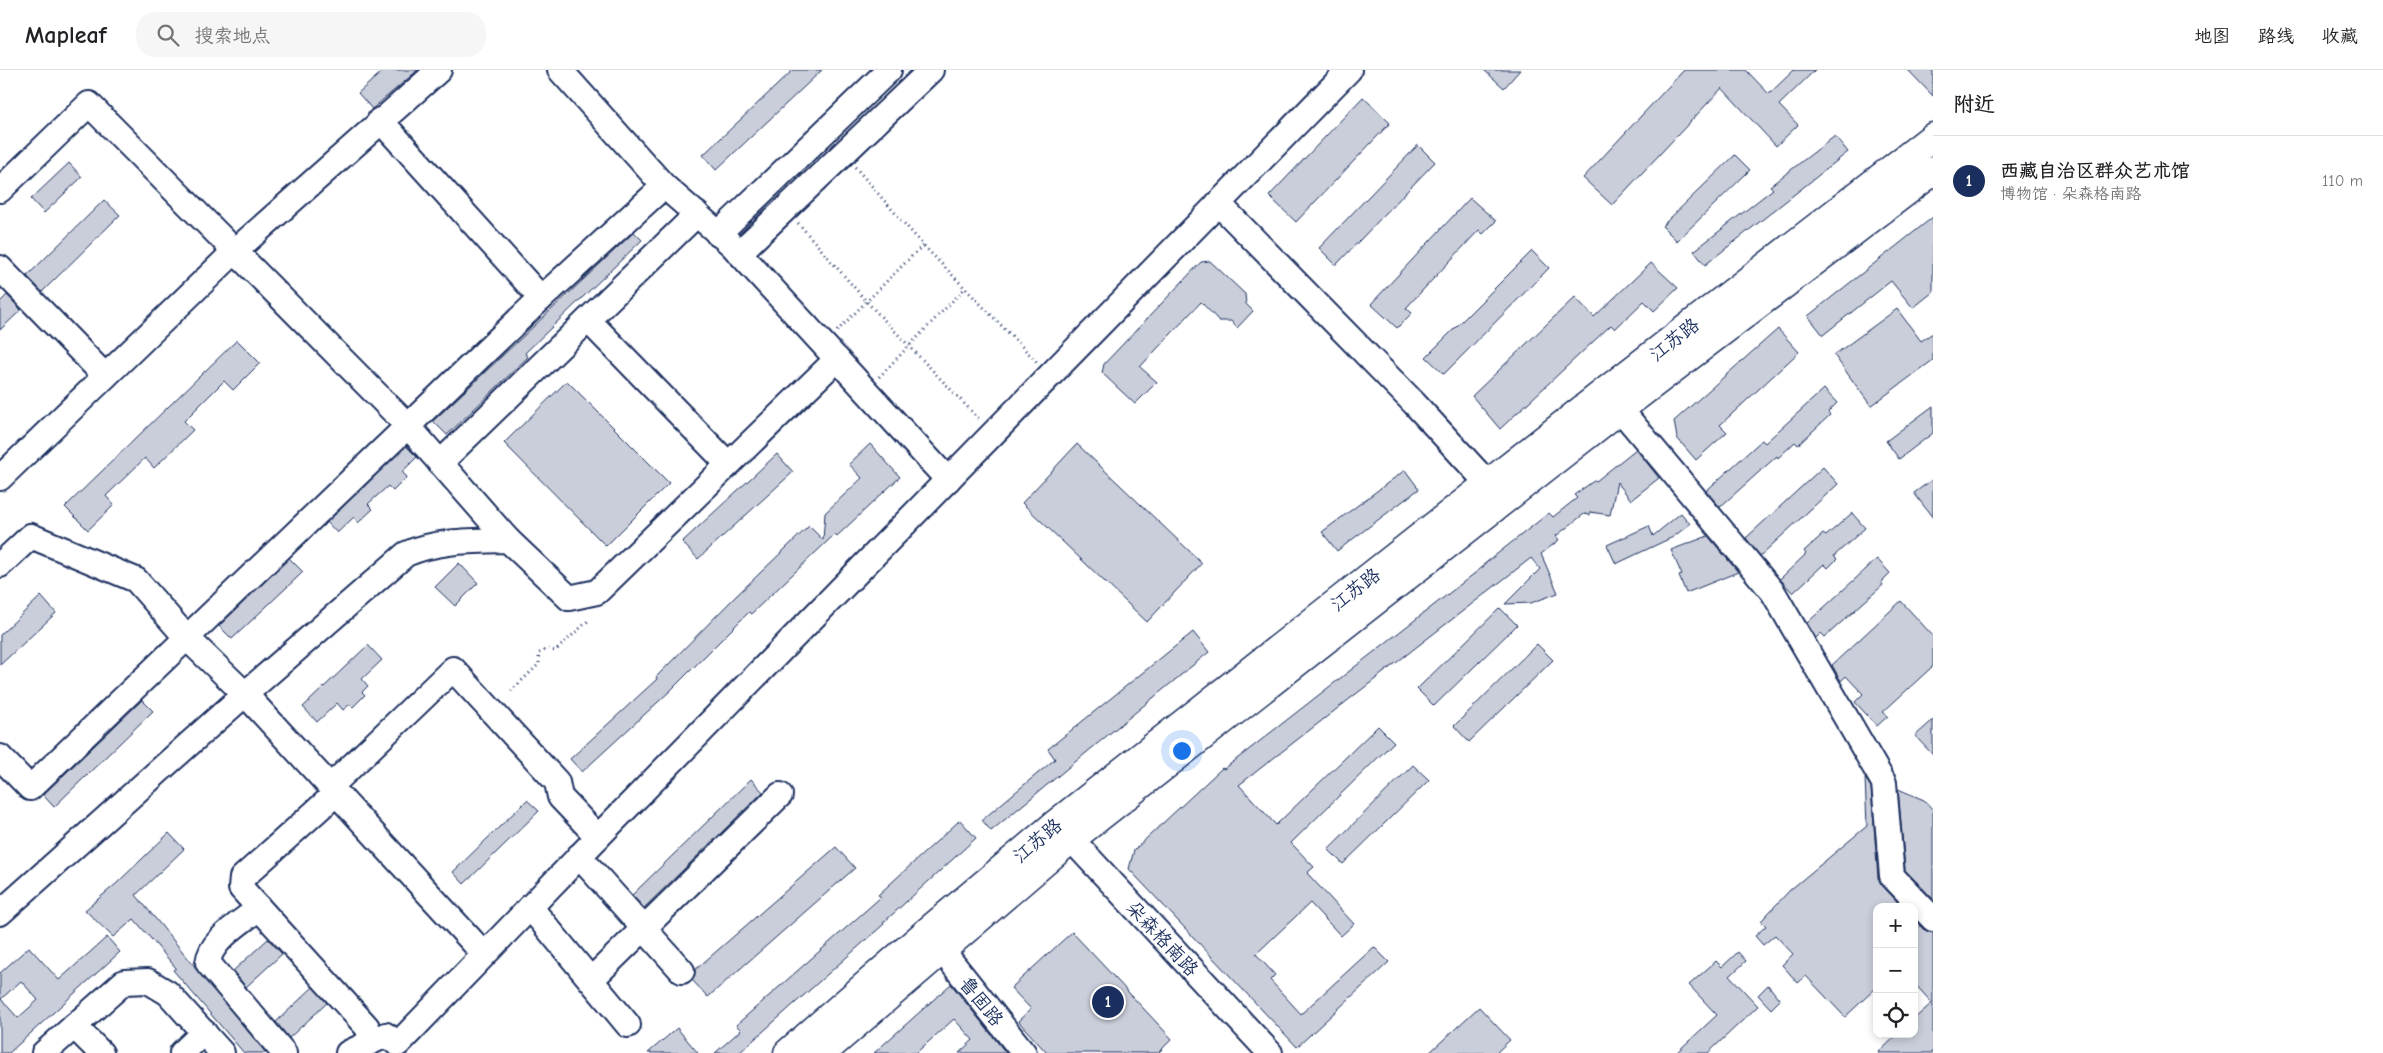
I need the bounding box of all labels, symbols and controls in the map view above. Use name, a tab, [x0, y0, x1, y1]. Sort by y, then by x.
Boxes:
search box	[136, 12, 486, 57]
text: Mapleaf	[25, 21, 106, 49]
icon: search	[154, 21, 182, 49]
text: 搜索地点	[194, 25, 270, 47]
text: 地图	[2194, 26, 2230, 47]
text: 路线	[2258, 26, 2294, 47]
text: 收藏	[2322, 26, 2358, 47]
text: 附近	[1953, 92, 1995, 116]
text: 西藏自治区群众艺术馆	[2000, 160, 2190, 182]
text: 1	[1966, 172, 1972, 190]
text: 110 m	[2322, 172, 2363, 190]
text: 博物馆 · 朵森格南路	[2000, 185, 2142, 203]
street label: 江苏路	[1645, 314, 1704, 366]
street label: 江苏路	[1326, 564, 1385, 616]
your location	[1169, 738, 1195, 764]
street label: 江苏路	[1009, 814, 1067, 868]
street label: 朵森格南路	[1122, 896, 1203, 981]
map controls	[1873, 903, 1918, 1038]
button: +	[1873, 903, 1918, 948]
button: −	[1873, 948, 1918, 993]
street label: 鲁固路	[955, 973, 1008, 1031]
pin: 1	[1092, 983, 1124, 1021]
button: locate	[1873, 993, 1918, 1038]

